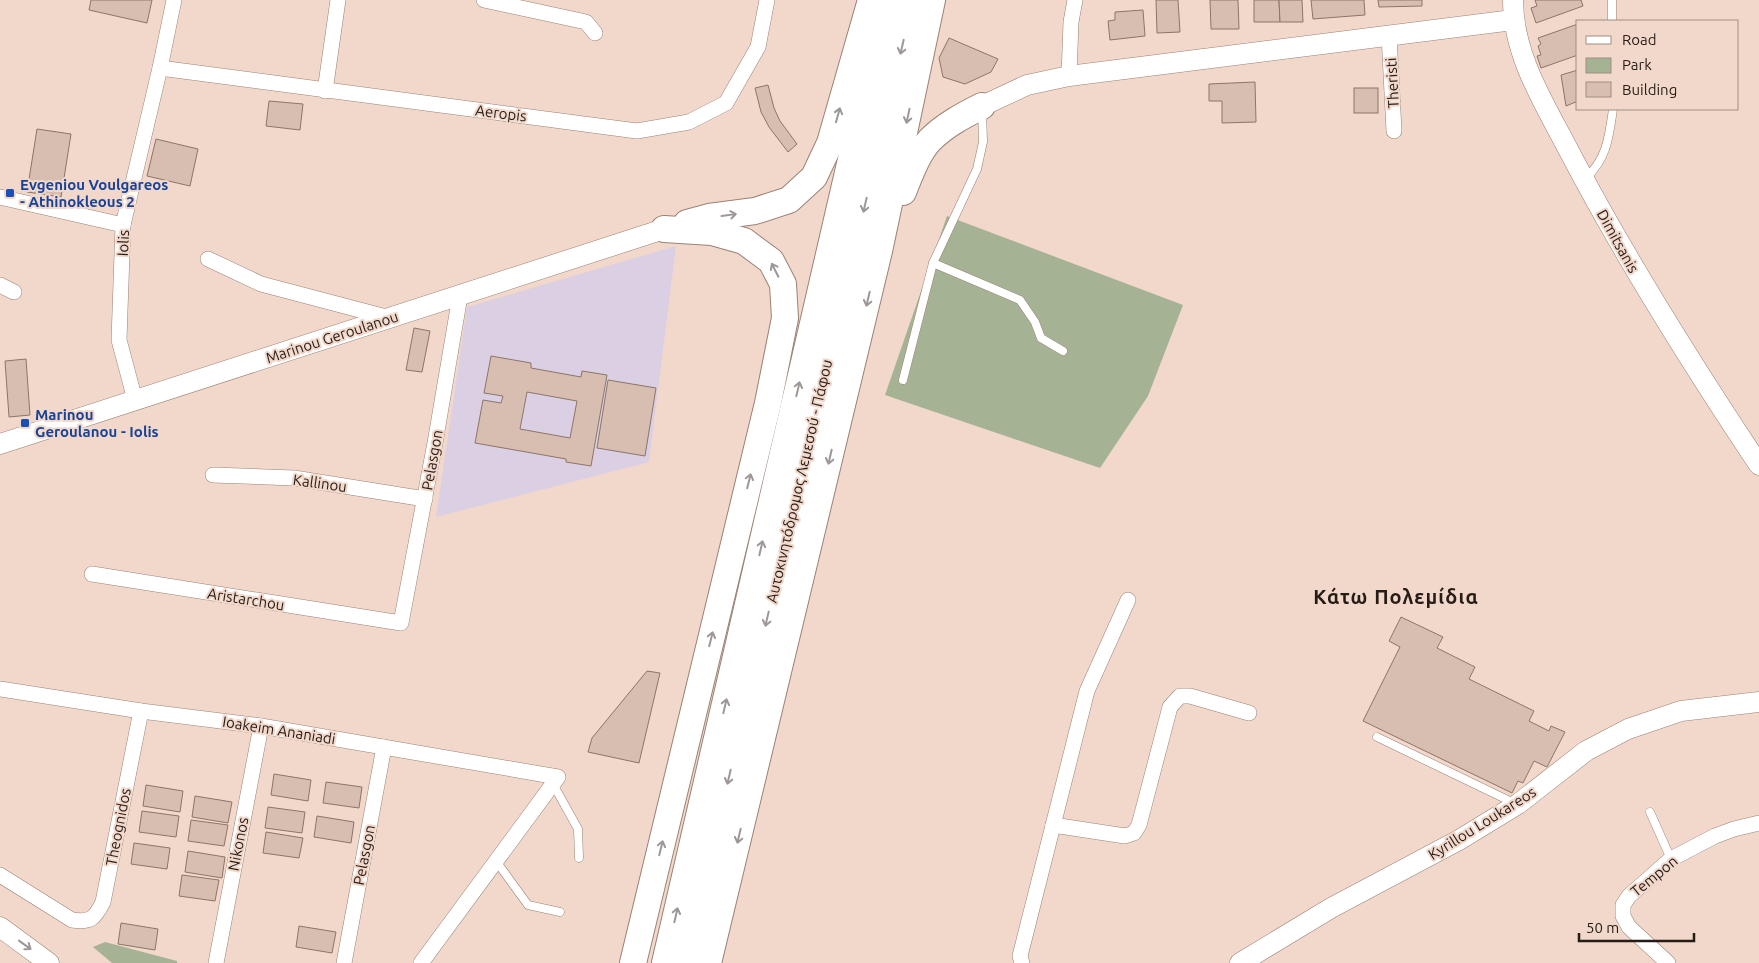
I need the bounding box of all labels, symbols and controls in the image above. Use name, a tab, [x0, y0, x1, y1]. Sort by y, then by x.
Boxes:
legend	[1576, 20, 1739, 110]
text: Road	[1622, 31, 1657, 48]
one-way arrow	[897, 39, 906, 55]
text: Park	[1622, 56, 1652, 73]
street label: Theristi	[1382, 57, 1402, 109]
text: Building	[1622, 81, 1677, 98]
street label: Aeropis	[474, 101, 528, 125]
one-way arrow	[834, 108, 844, 124]
one-way arrow	[903, 108, 912, 124]
place label: Evgeniou Voulgareos - Athinokleous 2	[20, 176, 168, 210]
marker: Evgeniou Voulgareos - Athinokleous 2	[4, 187, 16, 199]
one-way arrow	[860, 197, 869, 213]
street label: Dimitsanis	[1594, 206, 1642, 276]
one-way arrow	[720, 210, 736, 220]
street label: Iolis	[114, 229, 132, 257]
one-way arrow	[770, 263, 779, 278]
one-way arrow	[863, 290, 872, 306]
street label: Marinou Geroulanou	[264, 308, 400, 366]
street label: Αυτοκινητόδρομος Λεμεσού - Πάφου	[763, 358, 835, 604]
one-way arrow	[794, 382, 803, 398]
place label: Marinou Geroulanou - Iolis	[35, 406, 159, 440]
marker: Marinou Geroulanou - Iolis	[19, 417, 31, 429]
street label: Pelasgon	[418, 428, 446, 492]
one-way arrow	[825, 448, 834, 464]
street label: Kallinou	[292, 471, 348, 495]
one-way arrow	[745, 473, 754, 489]
one-way arrow	[757, 540, 766, 556]
street label: Aristarchou	[206, 585, 286, 613]
district label: Κάτω Πολεμίδια	[1313, 585, 1479, 608]
one-way arrow	[762, 610, 771, 626]
one-way arrow	[707, 631, 716, 647]
one-way arrow	[721, 698, 730, 714]
street label: Ioakeim Ananiadi	[221, 713, 337, 747]
one-way arrow	[724, 769, 733, 785]
street label: Kyrillou Loukareos	[1425, 783, 1539, 863]
street label: Theognidos	[102, 787, 134, 867]
street label: Nikonos	[224, 816, 252, 872]
street label: Pelasgon	[350, 823, 378, 887]
one-way arrow	[734, 827, 743, 843]
one-way arrow	[657, 840, 666, 856]
street label: Tempon	[1627, 852, 1681, 900]
one-way arrow	[672, 908, 681, 924]
scale bar	[1579, 910, 1694, 942]
text: 50 m	[1586, 919, 1619, 936]
one-way arrow	[18, 940, 32, 950]

